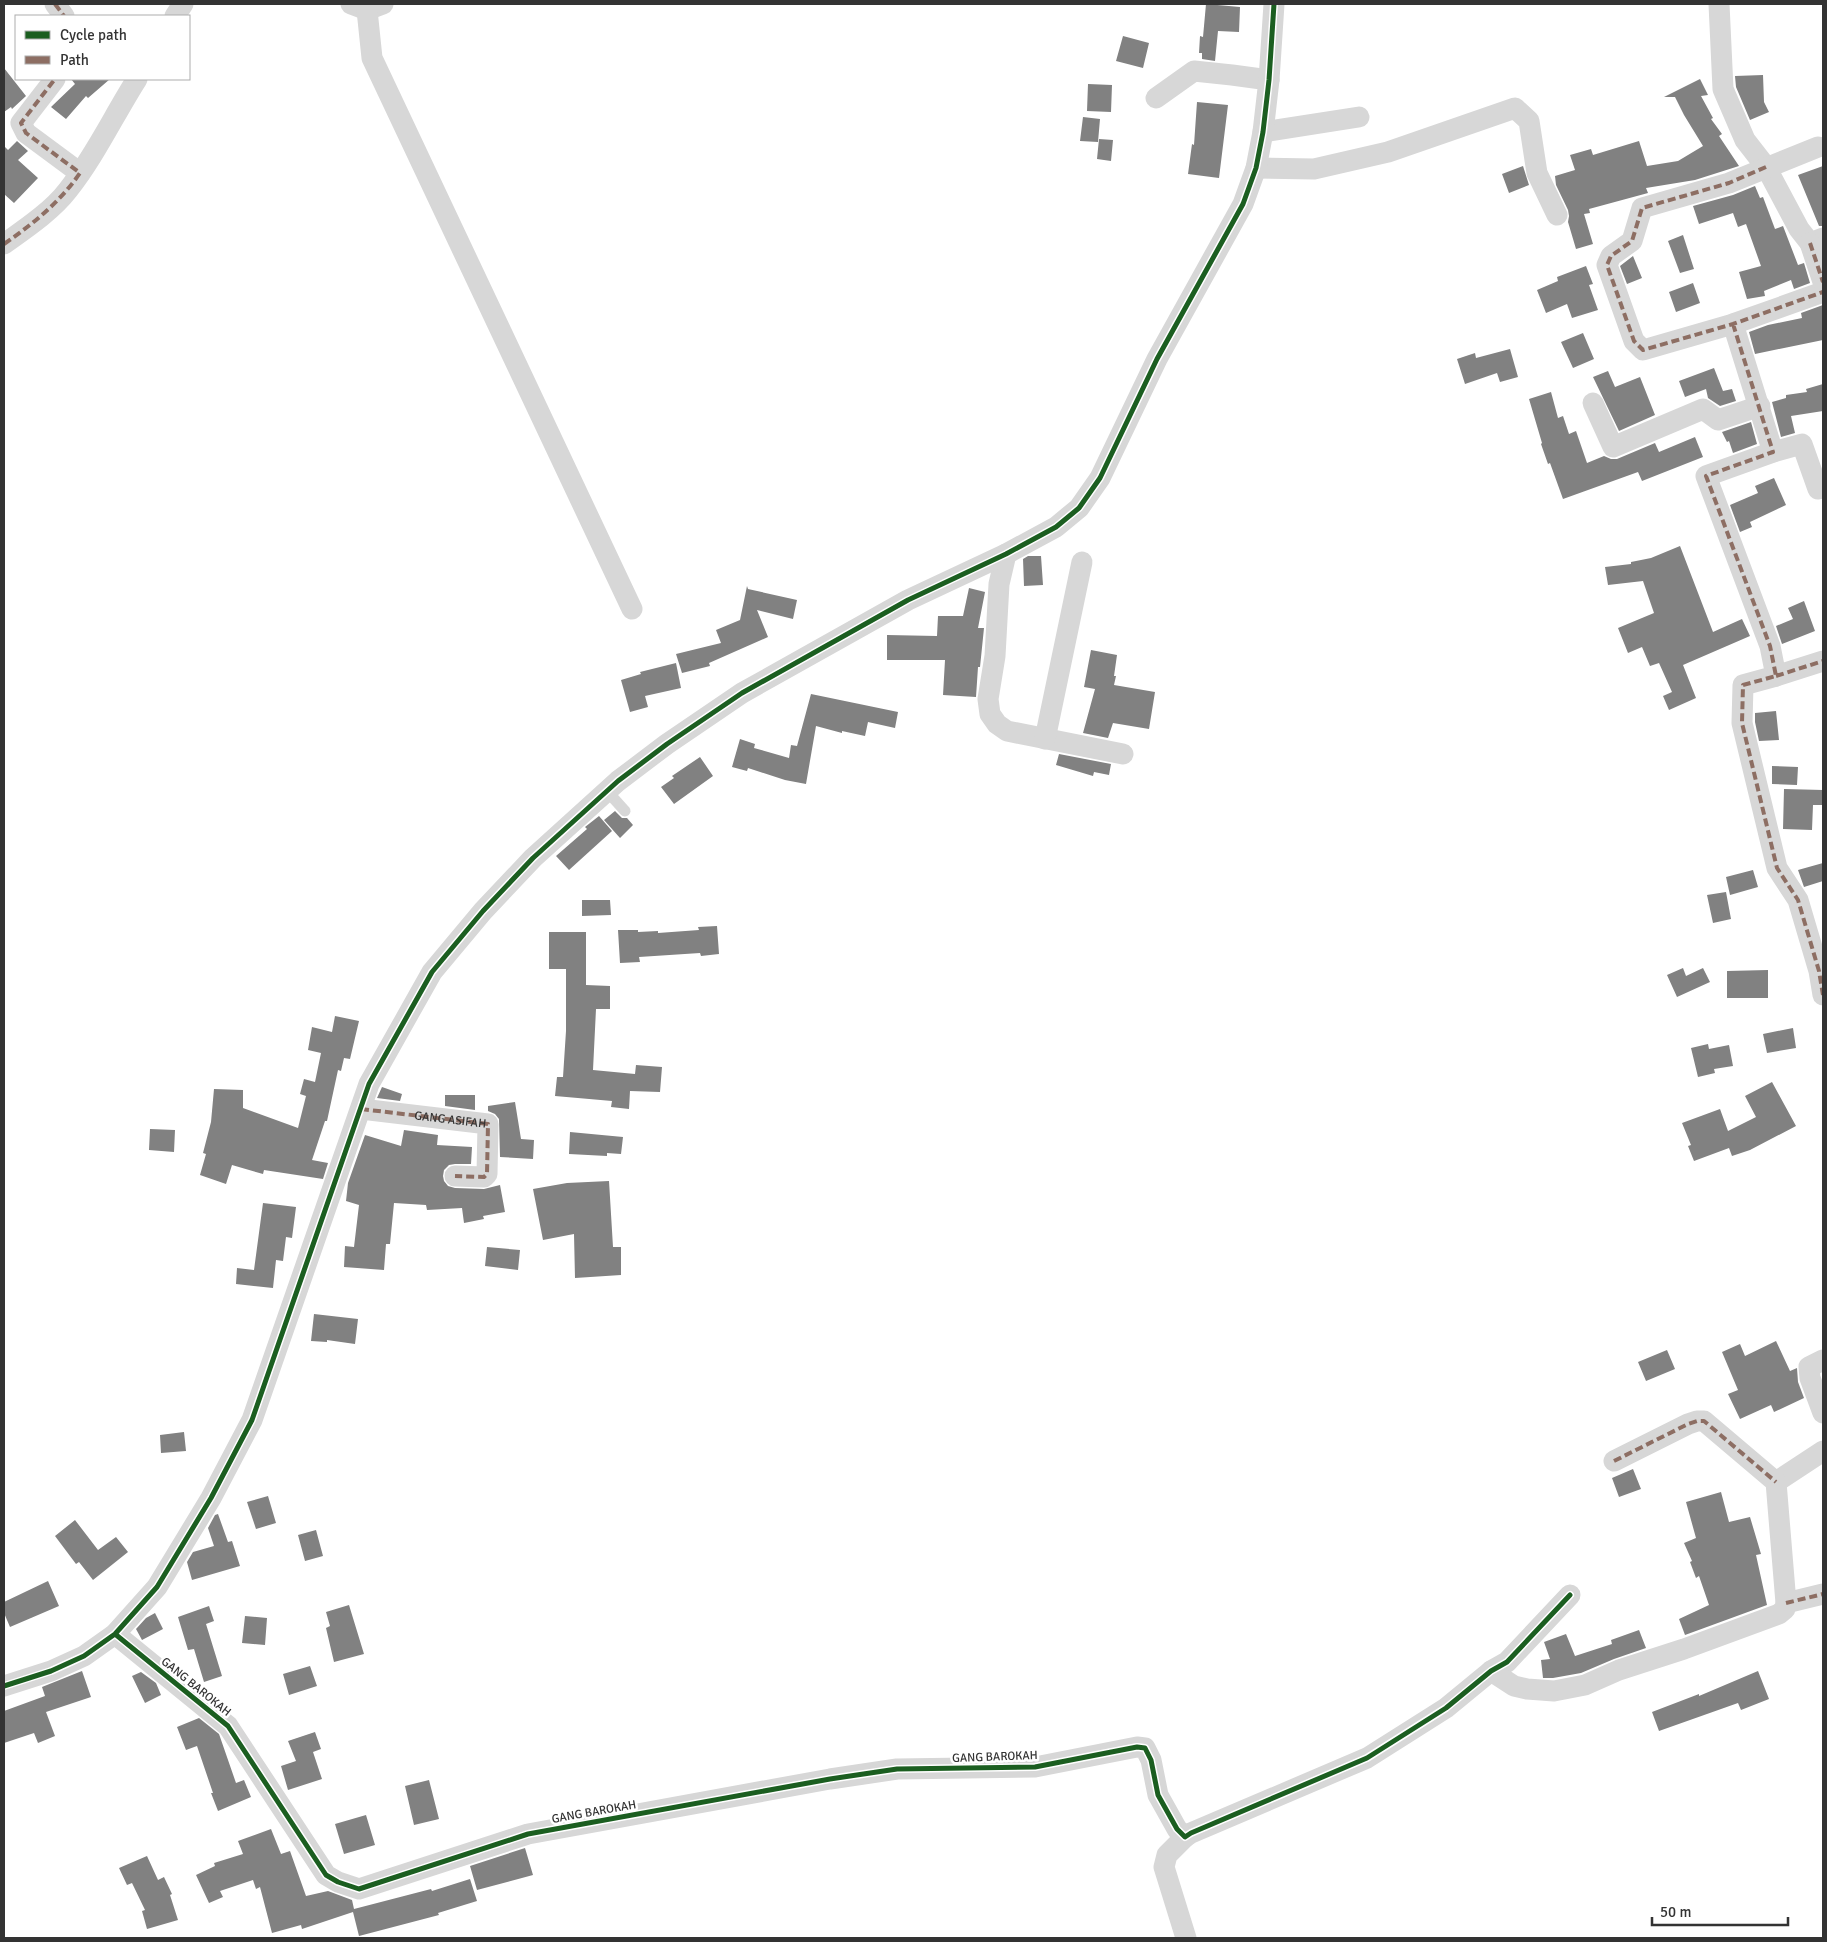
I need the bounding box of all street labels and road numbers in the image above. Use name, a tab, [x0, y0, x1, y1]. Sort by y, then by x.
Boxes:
street label: GANG ASIFAH	[414, 1108, 487, 1131]
street label: GANG BAROKAH	[158, 1654, 234, 1720]
street label: GANG BAROKAH	[952, 1748, 1038, 1766]
street label: GANG BAROKAH	[551, 1797, 637, 1827]

